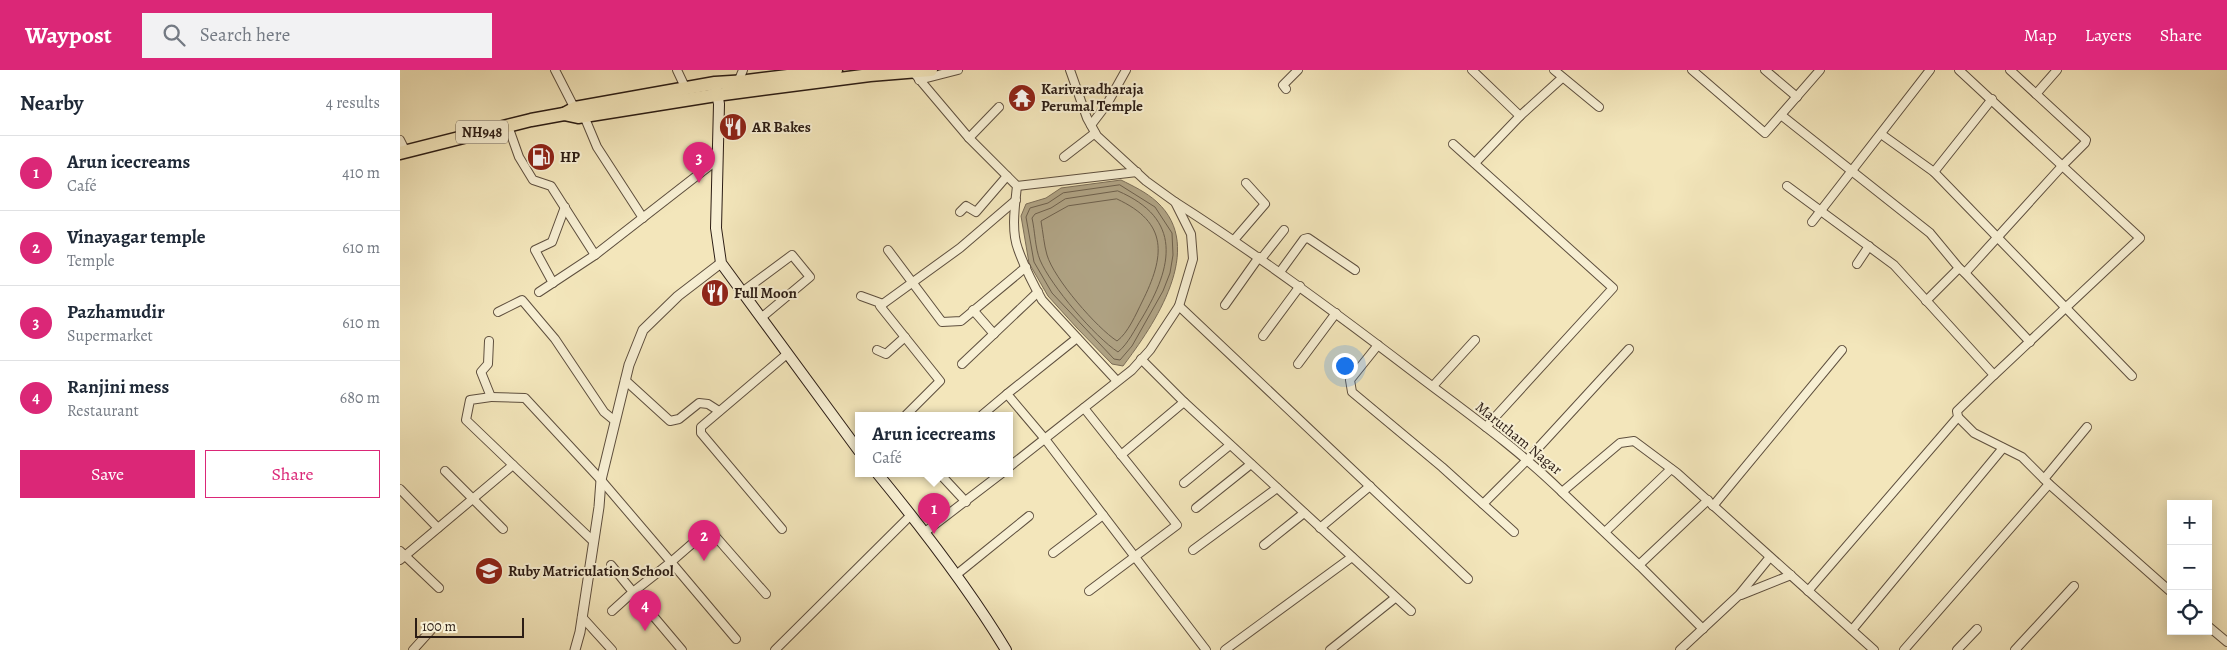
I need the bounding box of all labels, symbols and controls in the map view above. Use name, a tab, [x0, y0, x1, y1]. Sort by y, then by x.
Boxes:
search box	[142, 13, 492, 58]
text: Waypost	[25, 19, 112, 51]
icon: search	[160, 21, 188, 49]
text: Search here	[200, 22, 290, 48]
text: Map	[2024, 23, 2057, 47]
text: Layers	[2085, 23, 2132, 47]
text: Share	[2160, 23, 2202, 47]
place label: Karivaradharaja Perumal Temple	[1041, 79, 1145, 116]
temple icon: Karivaradharaja Perumal Temple	[1007, 83, 1037, 113]
text: Nearby	[20, 89, 83, 117]
text: 4 results	[326, 92, 380, 114]
restaurant icon: AR Bakes	[718, 112, 748, 142]
place label: AR Bakes	[751, 117, 811, 137]
road number: NH948	[456, 121, 508, 144]
fuel station icon: HP	[526, 142, 556, 172]
pin: 3	[683, 142, 715, 183]
place label: HP	[560, 147, 580, 167]
text: Arun icecreams	[67, 149, 190, 175]
text: 1	[33, 162, 39, 184]
text: 410 m	[342, 162, 380, 184]
text: Café	[67, 175, 97, 197]
text: Vinayagar temple	[67, 224, 206, 250]
text: 2	[32, 237, 40, 259]
text: 610 m	[342, 237, 380, 259]
text: Temple	[67, 250, 115, 272]
restaurant icon: Full Moon	[700, 278, 730, 308]
place label: Full Moon	[734, 283, 797, 303]
text: Pazhamudir	[67, 299, 165, 325]
text: 3	[33, 312, 39, 334]
text: 610 m	[342, 312, 380, 334]
text: Supermarket	[67, 325, 153, 347]
your location	[1332, 353, 1358, 379]
text: Ranjini mess	[67, 374, 169, 400]
text: 4	[32, 387, 40, 409]
text: 680 m	[340, 387, 380, 409]
street label: Marutham Nagar	[1471, 397, 1567, 479]
text: Restaurant	[67, 400, 139, 422]
popup	[855, 412, 1013, 477]
text: Arun icecreams	[872, 421, 996, 447]
text: Café	[872, 447, 902, 469]
button: Save	[20, 450, 195, 498]
button: Share	[205, 450, 380, 498]
pin: 1	[918, 493, 950, 534]
map controls	[2167, 500, 2212, 635]
button: +	[2167, 500, 2212, 545]
pin: 2	[688, 520, 720, 561]
button: −	[2167, 545, 2212, 590]
school or university icon: Ruby Matriculation School	[474, 556, 504, 586]
place label: Ruby Matriculation School	[508, 561, 674, 581]
pin: 4	[629, 590, 661, 631]
button: locate	[2167, 590, 2212, 635]
scale bar	[415, 615, 524, 638]
text: 100 m	[422, 617, 456, 636]

